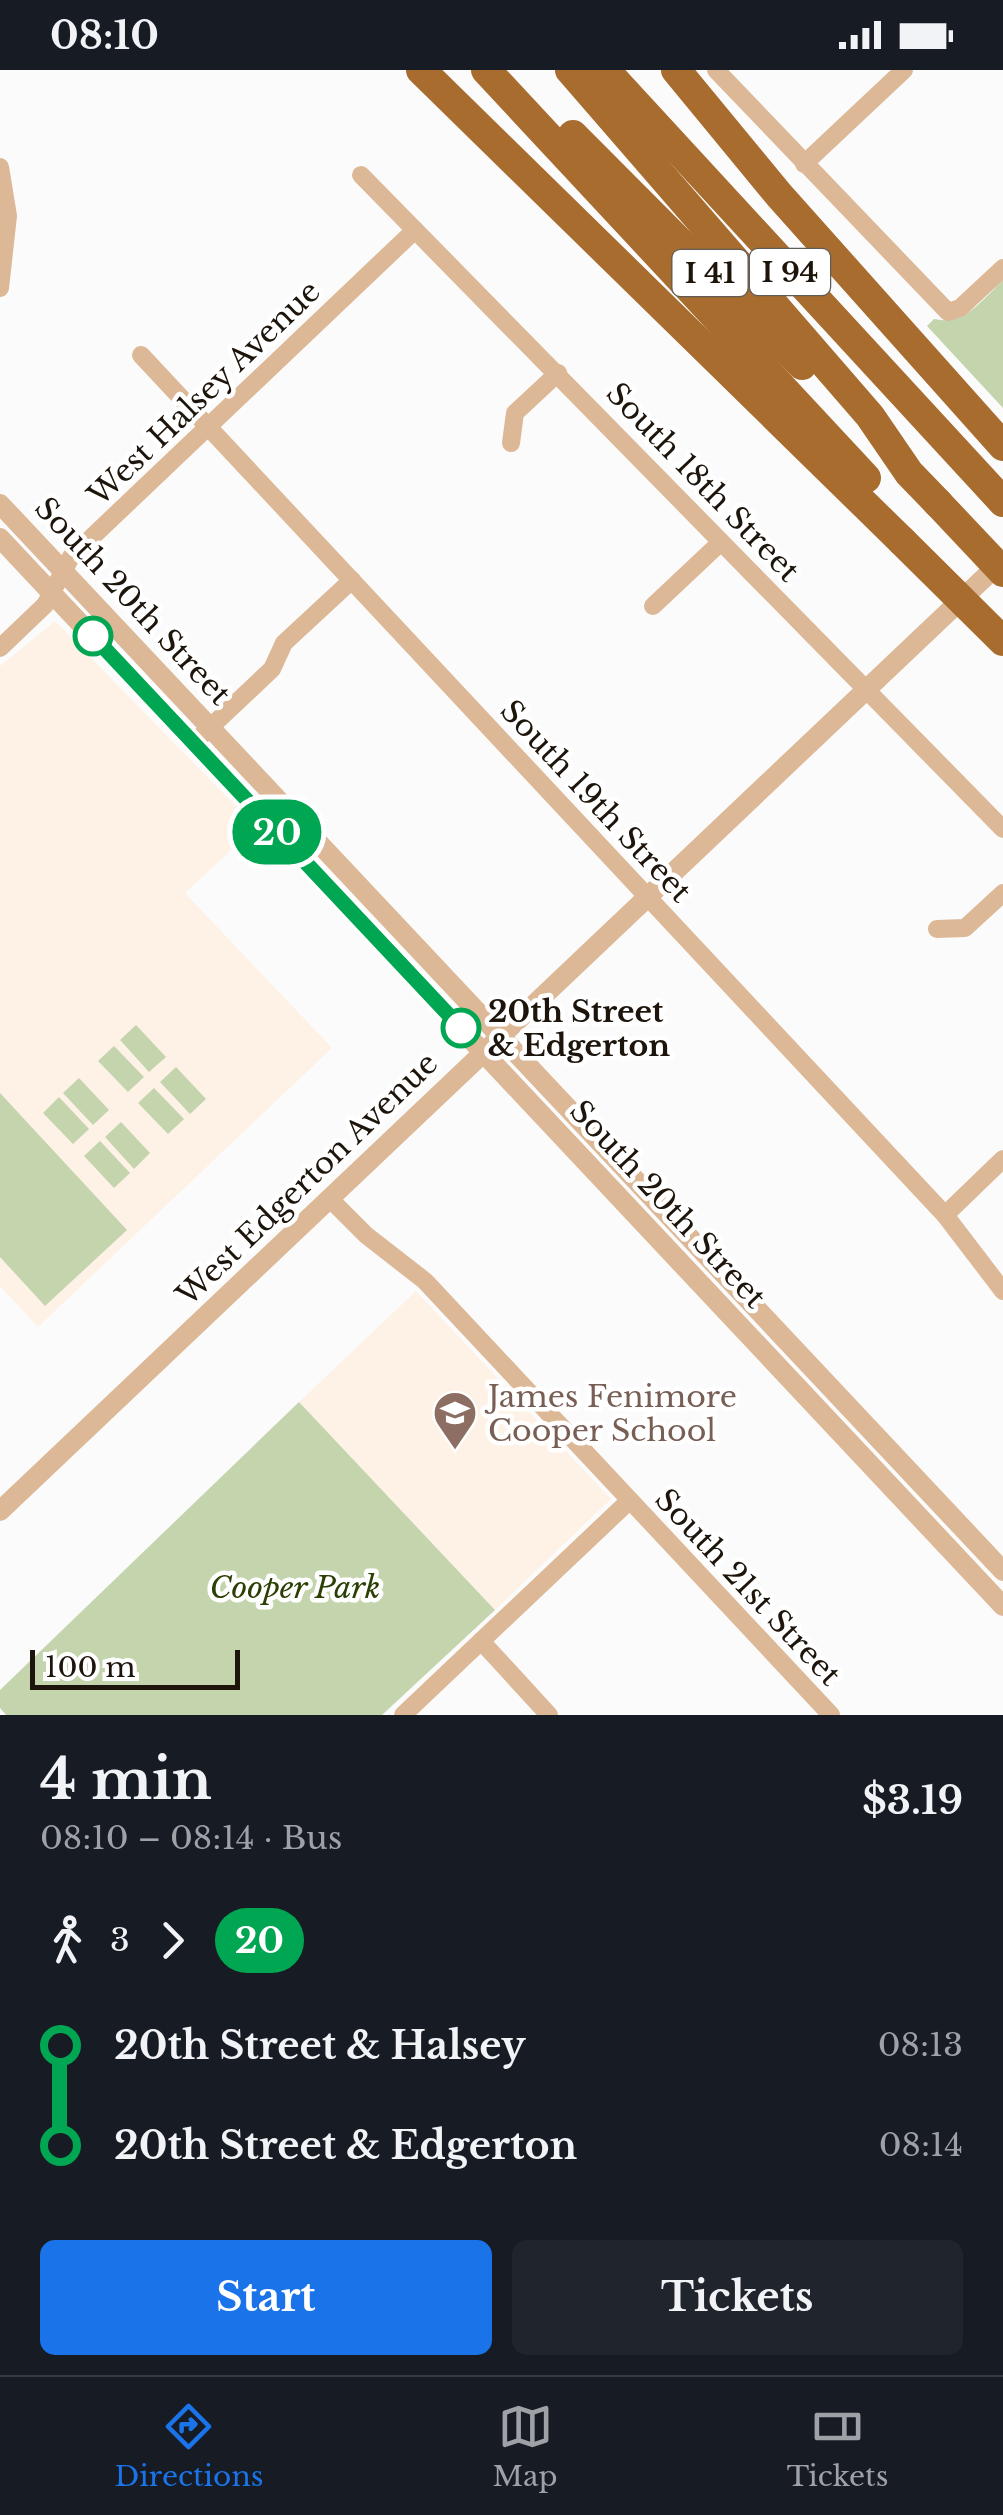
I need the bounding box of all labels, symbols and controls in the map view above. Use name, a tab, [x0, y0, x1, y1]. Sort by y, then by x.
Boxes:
text: 08:10	[50, 12, 159, 59]
road number: I 94	[750, 249, 830, 295]
road number: I 41	[672, 250, 748, 296]
street label: West Halsey Avenue	[80, 273, 328, 514]
street label: South 18th Street	[599, 375, 808, 590]
street label: South 20th Street	[27, 490, 239, 713]
unlabelled marker	[74, 617, 112, 655]
street label: South 19th Street	[493, 692, 700, 910]
line badge: 20	[232, 800, 322, 864]
text: 20	[252, 811, 302, 854]
place label: 20th Street & Edgerton	[488, 993, 670, 1064]
marker: 20th Street & Edgerton	[442, 1009, 480, 1047]
street label: West Edgerton Avenue	[168, 1045, 445, 1314]
street label: South 20th Street	[562, 1093, 774, 1316]
place label: James Fenimore Cooper School	[484, 1378, 737, 1449]
school or university icon: James Fenimore Cooper School	[432, 1390, 478, 1451]
street label: South 21st Street	[647, 1481, 849, 1693]
park label: Cooper Park	[210, 1569, 380, 1606]
scale bar	[30, 1645, 240, 1690]
text: 100 m	[45, 1650, 136, 1685]
text: 4 min	[40, 1746, 212, 1814]
text: $3.19	[862, 1777, 963, 1824]
text: 08:10 – 08:14 · Bus	[40, 1818, 342, 1858]
icon: walk	[40, 1913, 95, 1968]
icon: forward	[145, 1913, 200, 1968]
text: 20	[235, 1919, 284, 1962]
text: 3	[110, 1920, 130, 1960]
text: 20th Street & Halsey	[114, 2022, 526, 2069]
text: 08:13	[878, 2025, 963, 2065]
text: 20th Street & Edgerton	[114, 2122, 577, 2169]
text: 08:14	[879, 2125, 963, 2165]
button: Start	[40, 2240, 492, 2355]
button: Tickets	[512, 2240, 963, 2355]
tab: Directions	[115, 2399, 263, 2494]
tab: Map	[493, 2399, 558, 2494]
tab: Tickets	[787, 2399, 888, 2494]

